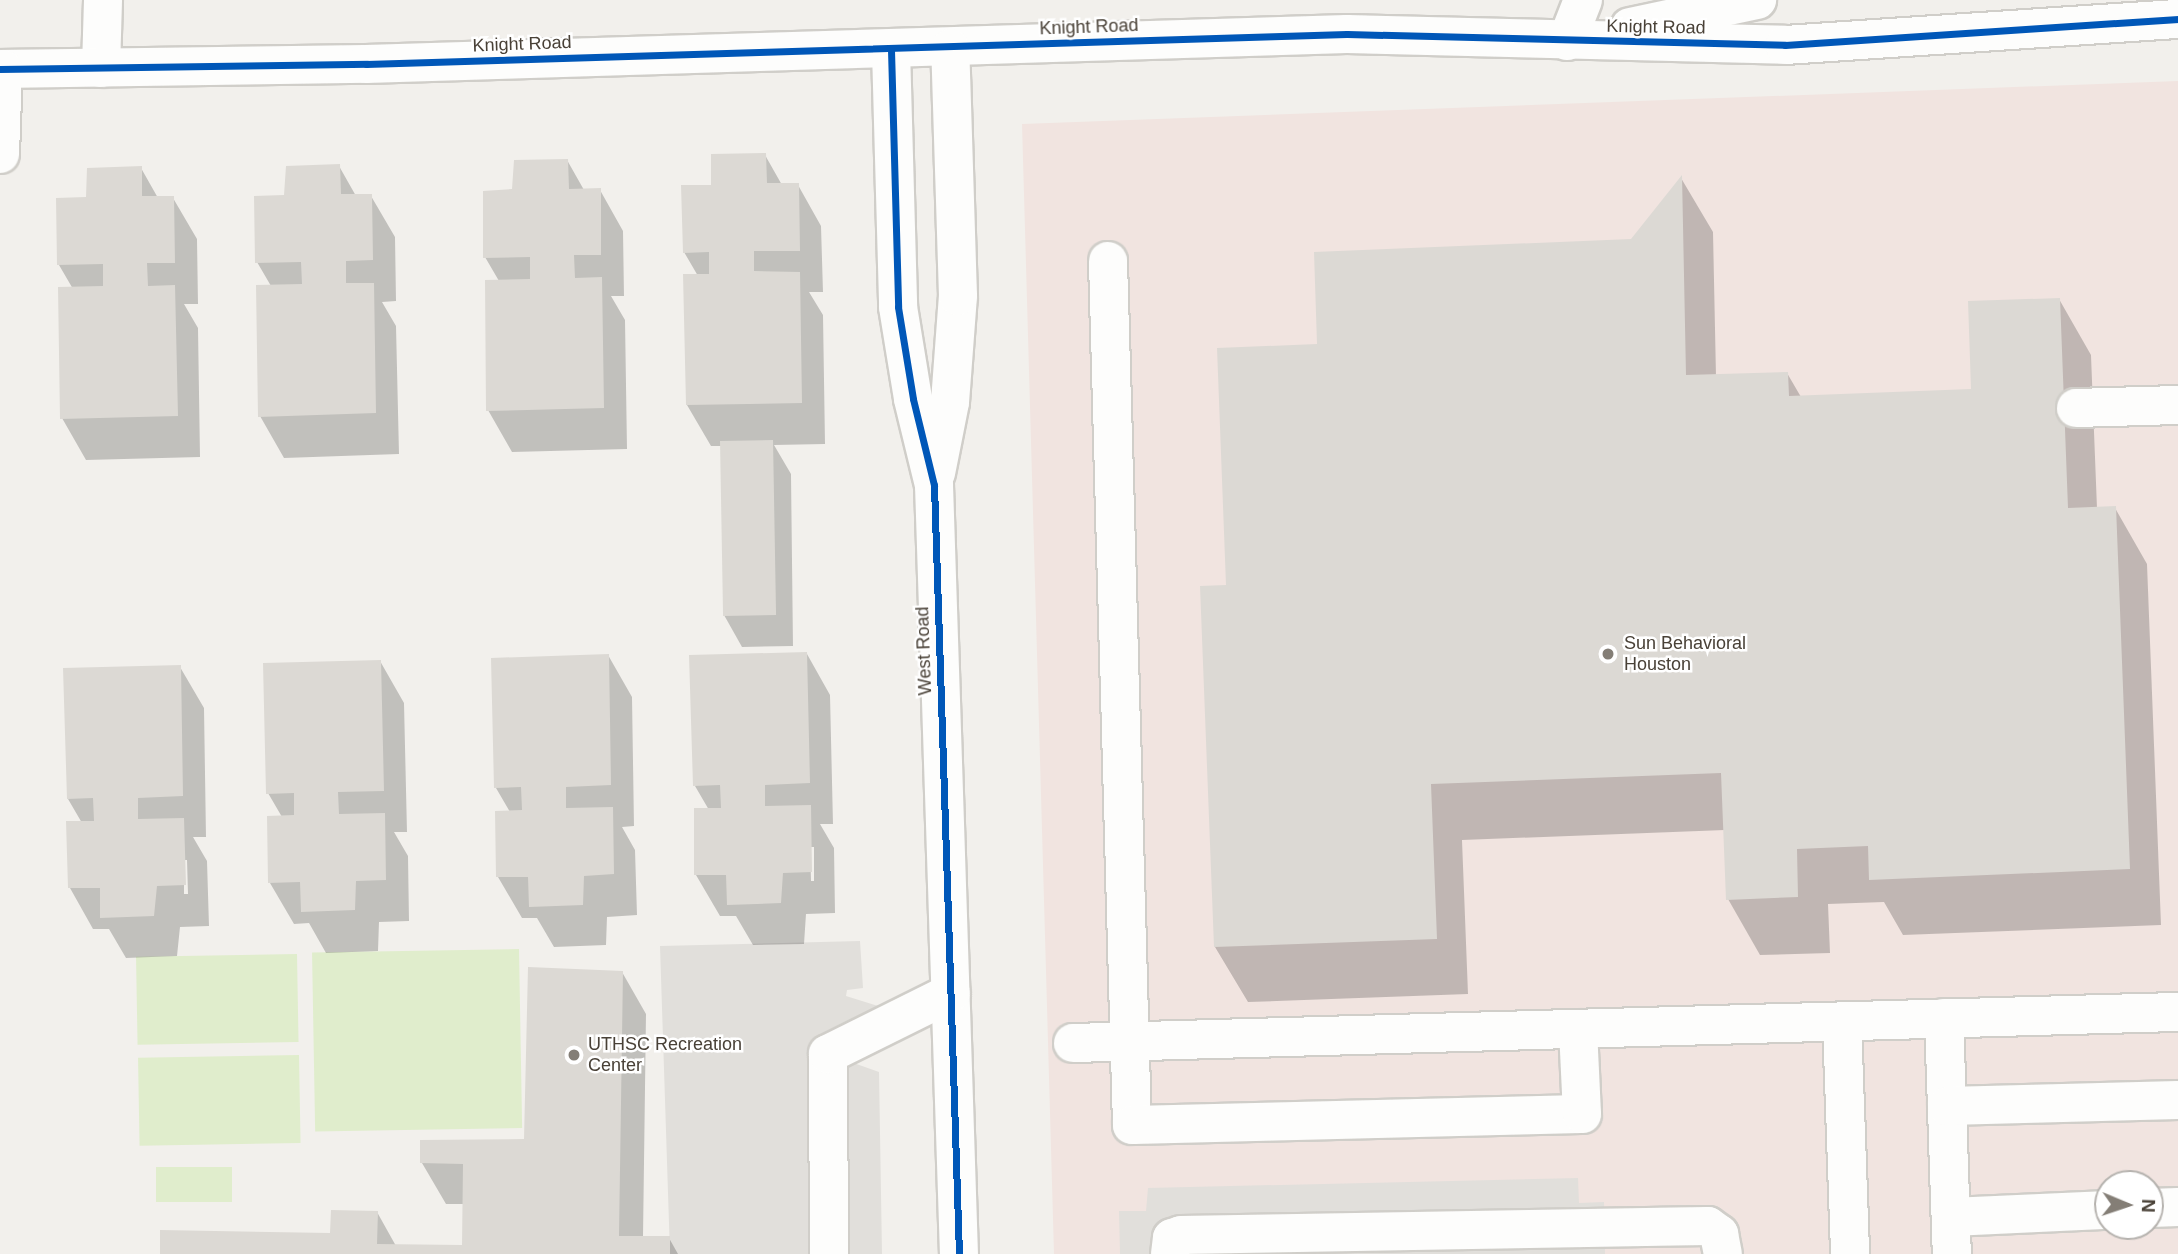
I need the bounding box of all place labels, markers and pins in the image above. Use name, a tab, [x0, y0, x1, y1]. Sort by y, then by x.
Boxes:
place label: Sun Behavioral Houston	[1624, 633, 1746, 676]
marker: Sun Behavioral Houston	[1598, 644, 1618, 664]
place label: UTHSC Recreation Center	[588, 1034, 742, 1076]
marker: UTHSC Recreation Center	[566, 1047, 582, 1063]

